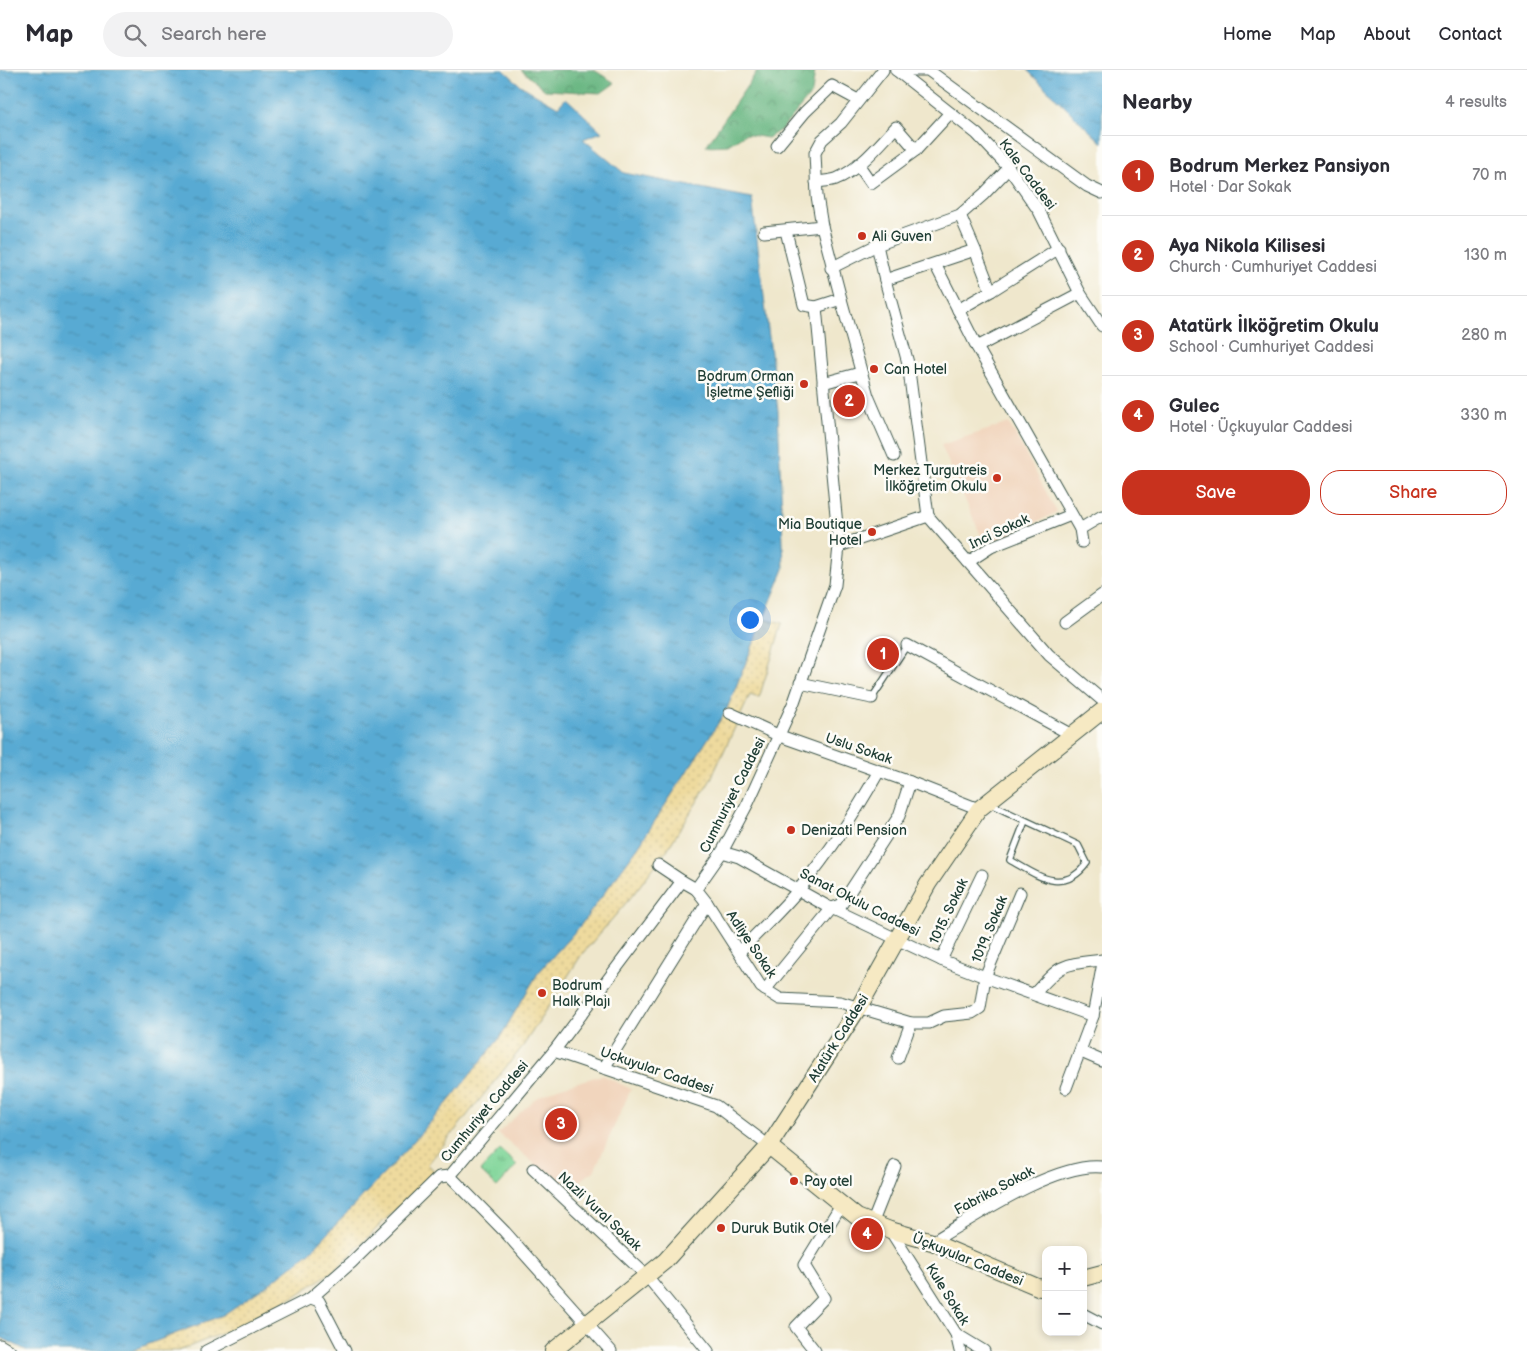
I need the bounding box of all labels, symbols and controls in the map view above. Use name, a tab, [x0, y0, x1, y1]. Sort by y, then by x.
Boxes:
search box	[103, 12, 453, 57]
text: Map	[25, 20, 73, 49]
icon: search	[121, 21, 149, 49]
text: Search here	[161, 23, 267, 46]
text: Home	[1223, 24, 1272, 45]
text: Map	[1300, 24, 1336, 45]
text: About	[1364, 24, 1411, 45]
text: Contact	[1439, 24, 1502, 45]
text: Nearby	[1122, 90, 1192, 115]
text: 4 results	[1445, 93, 1507, 112]
street label: Kale Caddesi	[995, 136, 1060, 213]
text: Bodrum Merkez Pansiyon	[1169, 155, 1390, 178]
text: 1	[1135, 166, 1141, 185]
text: 70 m	[1472, 166, 1507, 185]
text: Hotel · Dar Sokak	[1169, 178, 1291, 197]
place label: Ali Guven	[872, 228, 932, 245]
marker: Ali Guven	[856, 230, 868, 242]
text: Aya Nikola Kilisesi	[1169, 235, 1326, 258]
text: 2	[1133, 246, 1143, 265]
text: 130 m	[1464, 246, 1507, 265]
text: Church · Cumhuriyet Caddesi	[1169, 258, 1377, 277]
text: Atatürk İlköğretim Okulu	[1169, 315, 1379, 338]
text: 3	[1133, 326, 1143, 345]
text: 280 m	[1461, 326, 1507, 345]
text: School · Cumhuriyet Caddesi	[1169, 338, 1374, 357]
place label: Can Hotel	[884, 361, 947, 378]
marker: Can Hotel	[868, 363, 880, 375]
place label: Bodrum Orman İşletme Şefliği	[697, 368, 794, 401]
marker: Bodrum Orman İşletme Şefliği	[798, 378, 810, 390]
pin: 2	[833, 382, 865, 420]
text: Gulec	[1169, 395, 1220, 418]
text: 4	[1133, 406, 1143, 425]
text: 330 m	[1460, 406, 1507, 425]
text: Hotel · Üçkuyular Caddesi	[1169, 418, 1353, 437]
place label: Merkez Turgutreis İlköğretim Okulu	[873, 462, 987, 495]
button: Save	[1122, 470, 1310, 515]
button: Share	[1320, 470, 1507, 515]
marker: Merkez Turgutreis İlköğretim Okulu	[991, 472, 1003, 484]
street label: Inci Sokak	[966, 510, 1032, 553]
place label: Mia Boutique Hotel	[778, 516, 862, 549]
marker: Mia Boutique Hotel	[866, 526, 878, 538]
your location	[737, 607, 763, 633]
pin: 1	[867, 635, 899, 673]
street label: Uslu Sokak	[823, 729, 895, 768]
street label: Cumhuriyet Caddesi	[696, 735, 769, 856]
place label: Denizati Pension	[801, 822, 907, 839]
marker: Denizati Pension	[785, 824, 797, 836]
street label: Sanat Okulu Caddesi	[797, 865, 923, 940]
street label: 1015. Sokak	[925, 875, 972, 947]
street label: 1019. Sokak	[968, 893, 1011, 965]
street label: Adliye Sokak	[723, 907, 780, 981]
place label: Bodrum Halk Plajı	[552, 977, 610, 1010]
marker: Bodrum Halk Plajı	[536, 987, 548, 999]
street label: Atatürk Caddesi	[805, 991, 872, 1085]
street label: Uckuyular Caddesi	[598, 1043, 716, 1098]
street label: Cumhuriyet Caddesi	[437, 1057, 532, 1166]
pin: 3	[545, 1105, 577, 1143]
street label: Fabrika Sokak	[951, 1162, 1037, 1219]
street label: Nazli Vural Sokak	[554, 1168, 645, 1254]
place label: Pay otel	[804, 1173, 852, 1190]
marker: Pay otel	[788, 1175, 800, 1187]
pin: 4	[851, 1215, 883, 1253]
place label: Duruk Butik Otel	[731, 1220, 834, 1237]
marker: Duruk Butik Otel	[715, 1222, 727, 1234]
street label: Üçkuyular Caddesi	[910, 1229, 1026, 1289]
map controls	[1042, 1246, 1087, 1336]
button: +	[1042, 1246, 1087, 1291]
street label: Kule Sokak	[922, 1260, 973, 1328]
button: −	[1042, 1291, 1087, 1336]

